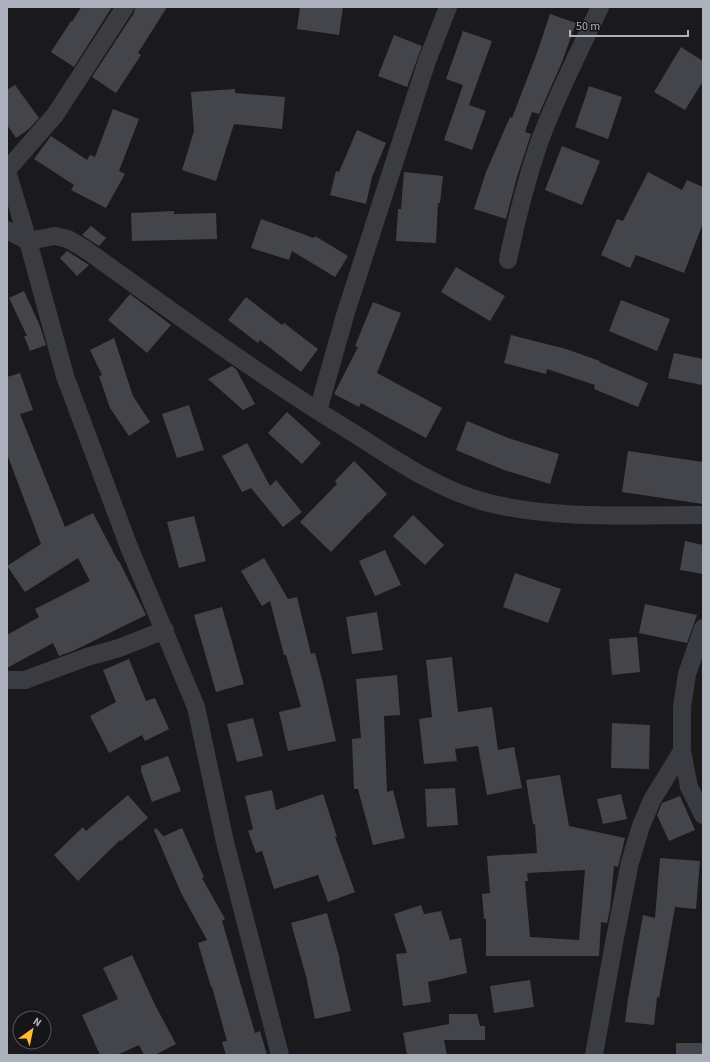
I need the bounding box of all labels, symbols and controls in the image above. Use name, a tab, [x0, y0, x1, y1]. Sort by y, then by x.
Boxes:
scale bar	[570, 12, 688, 38]
text: 50 m	[576, 18, 600, 35]
north arrow	[12, 1010, 52, 1050]
text: N	[30, 1014, 44, 1030]

